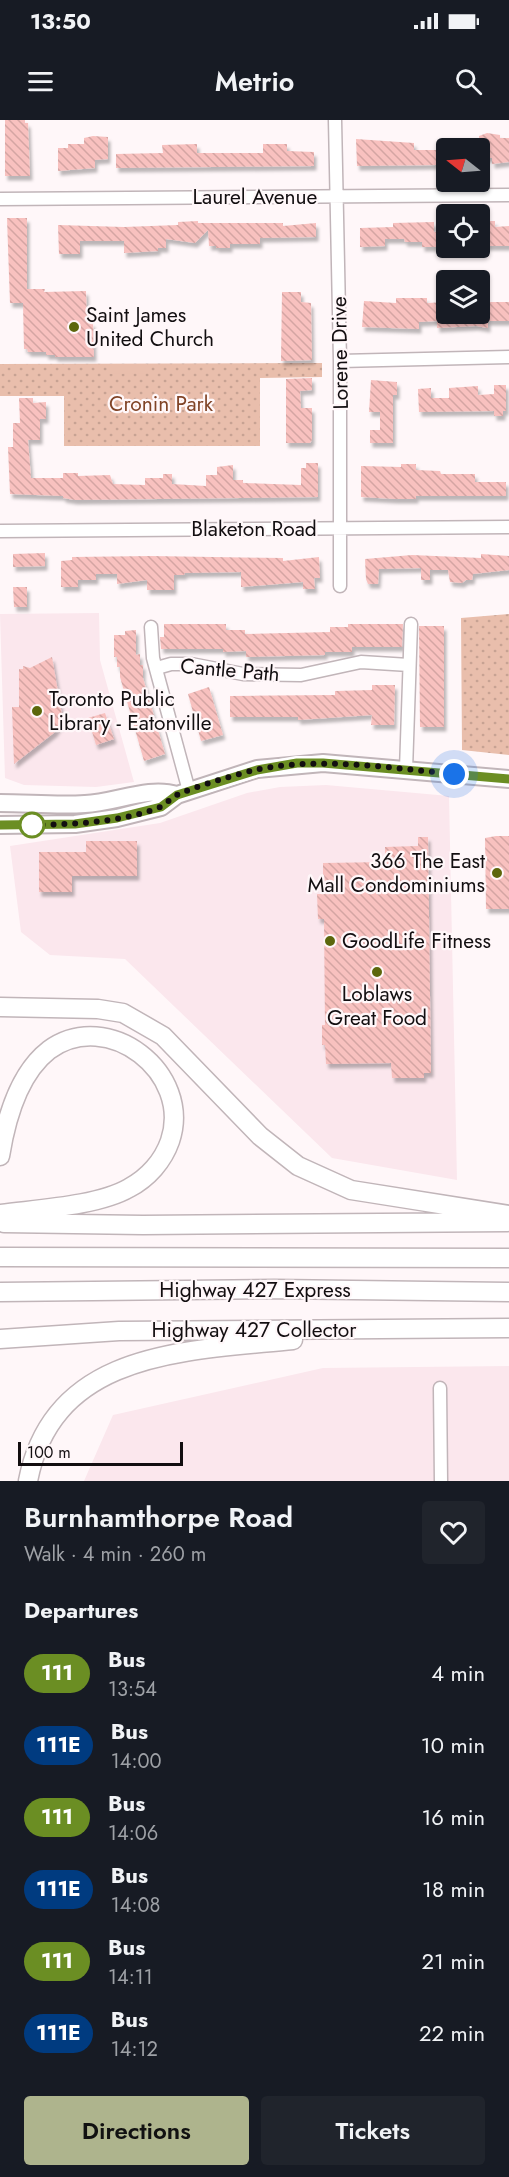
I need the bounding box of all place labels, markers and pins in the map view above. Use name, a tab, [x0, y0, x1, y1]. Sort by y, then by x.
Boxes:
place label: Saint James United Church	[86, 300, 214, 354]
marker: Saint James United Church	[67, 320, 81, 334]
place label: Toronto Public Library - Eatonville	[49, 684, 212, 738]
marker: Toronto Public Library - Eatonville	[30, 704, 44, 718]
unlabelled marker	[19, 812, 45, 838]
place label: 366 The East Mall Condominiums	[307, 846, 485, 900]
marker: 366 The East Mall Condominiums	[490, 866, 504, 880]
place label: GoodLife Fitness	[342, 926, 491, 956]
marker: GoodLife Fitness	[323, 934, 337, 948]
marker: Loblaws Great Food	[370, 965, 384, 979]
place label: Loblaws Great Food	[327, 979, 427, 1033]

